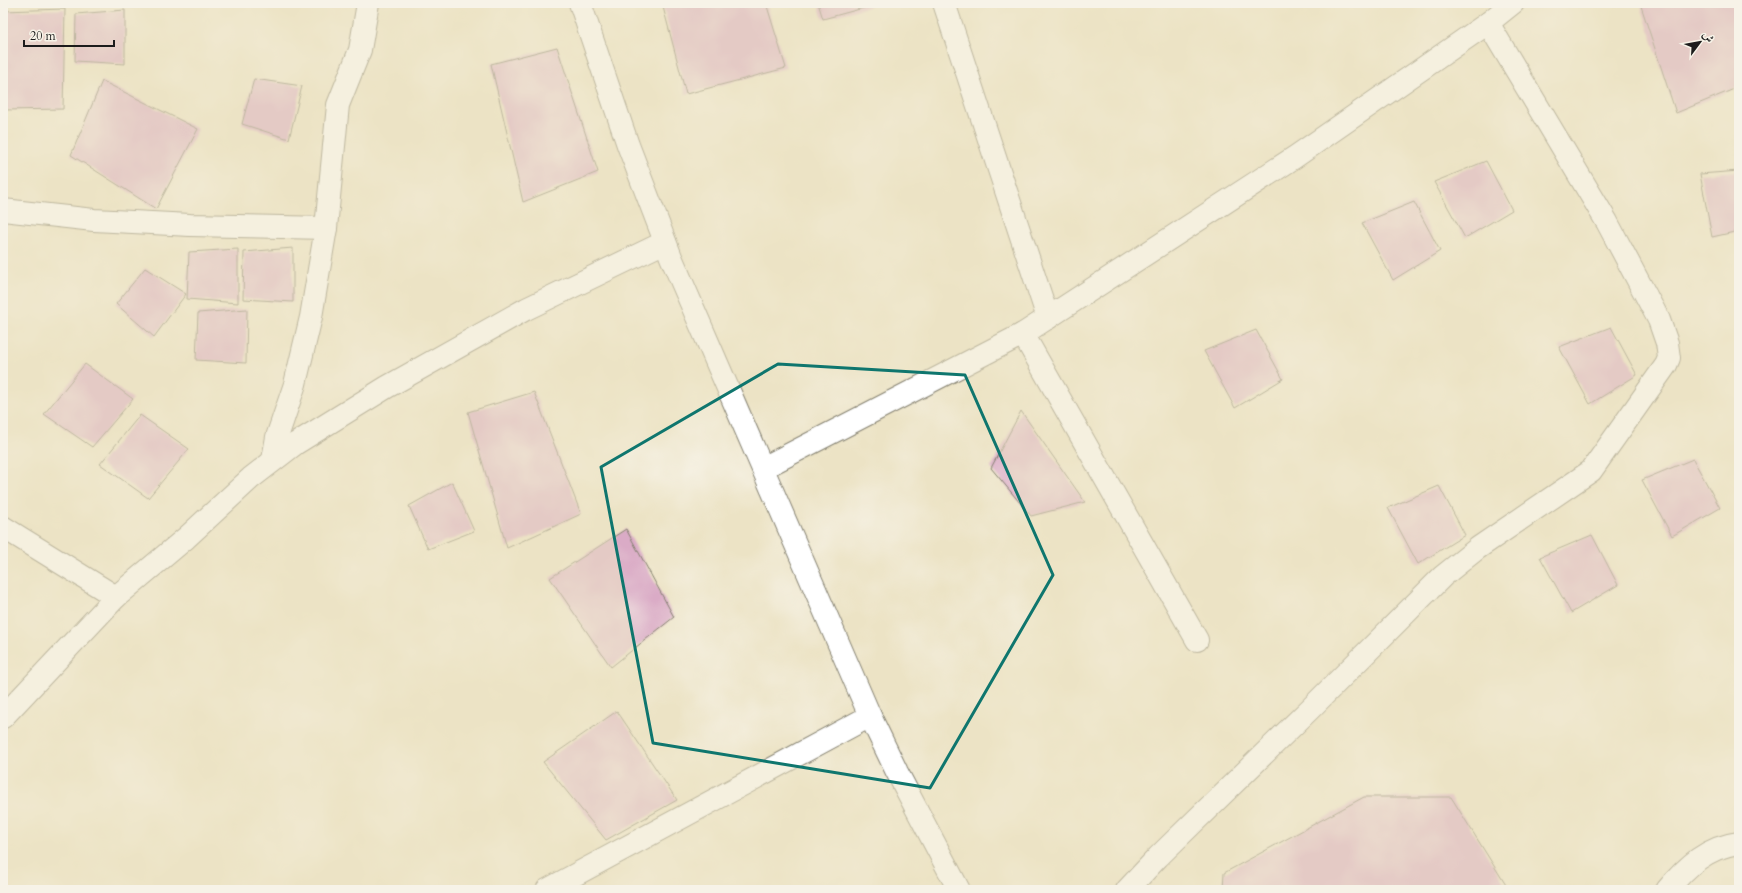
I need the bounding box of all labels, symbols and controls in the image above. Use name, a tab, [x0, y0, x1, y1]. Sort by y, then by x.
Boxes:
scale bar	[24, 22, 114, 48]
north arrow	[1680, 22, 1720, 62]
text: 20 m	[30, 28, 57, 44]
text: ش	[1699, 28, 1717, 46]

